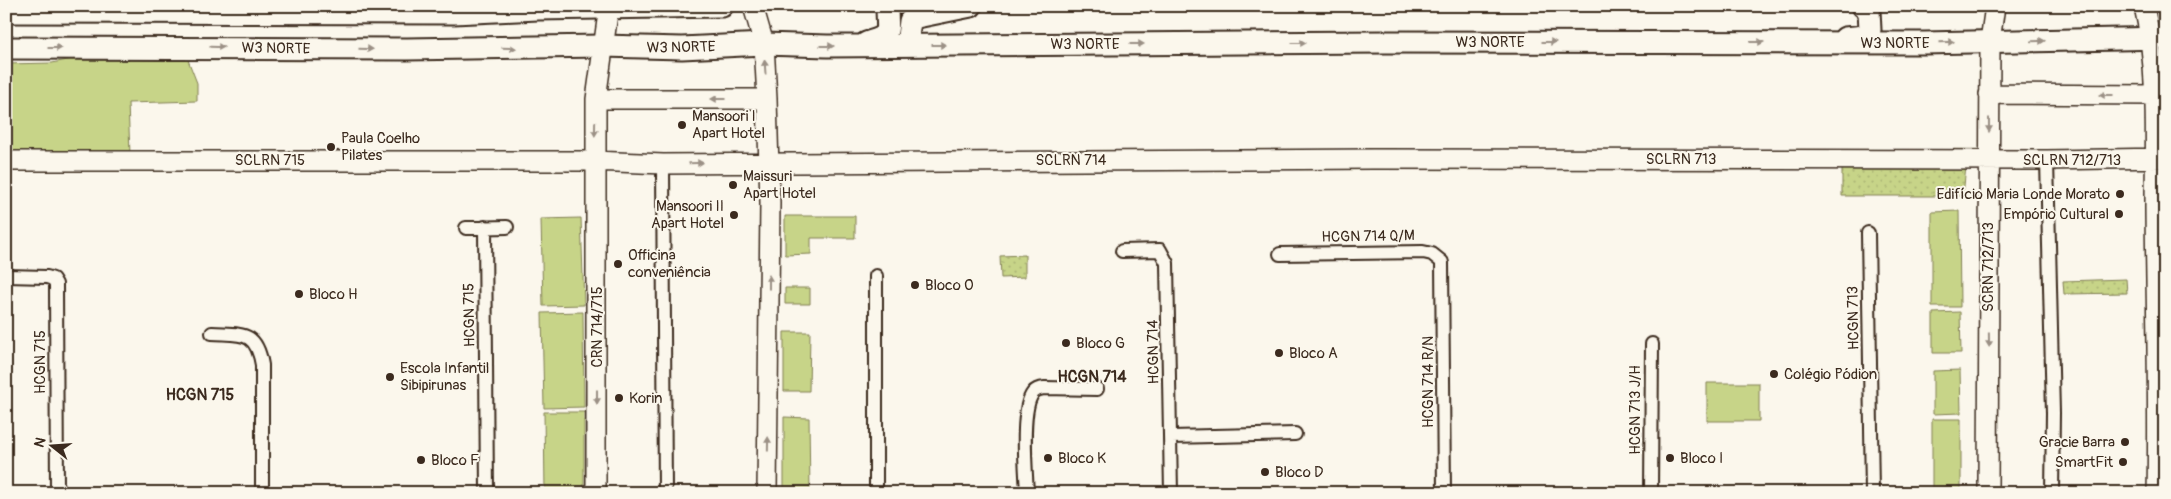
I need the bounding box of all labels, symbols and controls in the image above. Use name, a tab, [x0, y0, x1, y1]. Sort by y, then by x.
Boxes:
street label: W3 NORTE	[1456, 33, 1525, 52]
street label: W3 NORTE	[1861, 34, 1930, 53]
street label: W3 NORTE	[1051, 35, 1120, 54]
one-way arrow	[2031, 36, 2047, 44]
street label: W3 NORTE	[646, 37, 716, 58]
street label: W3 NORTE	[241, 38, 311, 59]
one-way arrow	[1542, 38, 1558, 46]
one-way arrow	[1749, 38, 1765, 46]
one-way arrow	[1939, 38, 1955, 46]
one-way arrow	[1292, 39, 1308, 47]
one-way arrow	[1129, 40, 1145, 48]
one-way arrow	[932, 41, 948, 49]
one-way arrow	[819, 42, 835, 50]
one-way arrow	[210, 43, 226, 51]
one-way arrow	[47, 44, 63, 52]
one-way arrow	[501, 44, 517, 52]
one-way arrow	[358, 45, 374, 53]
one-way arrow	[761, 58, 769, 74]
one-way arrow	[2098, 91, 2114, 99]
one-way arrow	[710, 95, 726, 103]
place label: Mansoori I Apart Hotel	[692, 107, 765, 143]
one-way arrow	[1985, 117, 1993, 133]
marker: Mansoori I Apart Hotel	[676, 119, 688, 131]
one-way arrow	[591, 122, 599, 138]
place label: Paula Coelho Pilates	[341, 129, 420, 165]
marker: Paula Coelho Pilates	[325, 141, 337, 153]
street label: SCLRN 713	[1646, 150, 1716, 169]
street label: SCLRN 715	[235, 151, 305, 170]
street label: SCLRN 714	[1035, 151, 1107, 170]
street label: SCLRN 712/713	[2023, 151, 2121, 170]
one-way arrow	[688, 159, 704, 167]
place label: Maissuri Apart Hotel	[743, 167, 816, 203]
marker: Maissuri Apart Hotel	[727, 179, 739, 191]
place label: Edifício Maria Londe Morato	[1936, 185, 2110, 204]
marker: Edifício Maria Londe Morato	[2114, 188, 2126, 200]
place label: Mansoori II Apart Hotel	[651, 197, 724, 233]
place label: Empório Cultural	[2003, 205, 2109, 224]
marker: Empório Cultural	[2113, 208, 2125, 220]
marker: Mansoori II Apart Hotel	[728, 209, 740, 221]
street label: SCRN 712/713	[1979, 222, 1998, 312]
street label: HCGN 714 Q/M	[1321, 226, 1415, 247]
place label: Officina conveniência	[628, 246, 711, 282]
marker: Officina conveniência	[612, 258, 624, 270]
one-way arrow	[765, 273, 773, 289]
place label: Bloco O	[925, 276, 974, 295]
marker: Bloco O	[909, 279, 921, 291]
street label: HCGN 715	[459, 283, 480, 347]
place label: Bloco H	[309, 285, 358, 304]
street label: CRN 714/715	[588, 286, 607, 368]
street label: HCGN 713	[1843, 286, 1864, 350]
marker: Bloco H	[293, 288, 305, 300]
street label: HCGN 714	[1143, 319, 1164, 384]
street label: HCGN 715	[31, 330, 50, 394]
one-way arrow	[1985, 332, 1993, 348]
place label: Bloco G	[1076, 334, 1125, 353]
street label: HCGN 714 R/N	[1419, 336, 1438, 428]
marker: Bloco G	[1060, 337, 1072, 349]
place label: Bloco A	[1289, 344, 1338, 363]
marker: Bloco A	[1273, 347, 1285, 359]
place label: Escola Infantil Sibipirunas	[400, 359, 489, 395]
street label: HCGN 713 J/H	[1626, 365, 1645, 455]
place label: Colégio Pódion	[1784, 365, 1877, 384]
district label: HCGN 714	[1058, 367, 1127, 387]
marker: Colégio Pódion	[1768, 368, 1780, 380]
marker: Escola Infantil Sibipirunas	[384, 371, 396, 383]
district label: HCGN 715	[166, 385, 234, 405]
one-way arrow	[593, 389, 601, 405]
place label: Korin	[629, 389, 662, 408]
marker: Korin	[613, 392, 625, 404]
north arrow	[28, 422, 78, 472]
place label: Gracie Barra	[2039, 433, 2115, 452]
text: N	[31, 435, 50, 449]
one-way arrow	[764, 436, 772, 452]
marker: Gracie Barra	[2119, 436, 2131, 448]
place label: Bloco K	[1058, 449, 1106, 468]
place label: Bloco I	[1680, 449, 1723, 468]
place label: Bloco F	[431, 451, 479, 470]
marker: Bloco K	[1042, 452, 1054, 464]
marker: Bloco I	[1664, 452, 1676, 464]
place label: SmartFit	[2055, 453, 2114, 472]
marker: Bloco F	[415, 454, 427, 466]
marker: SmartFit	[2117, 456, 2129, 468]
place label: Bloco D	[1275, 463, 1323, 482]
marker: Bloco D	[1259, 466, 1271, 478]

